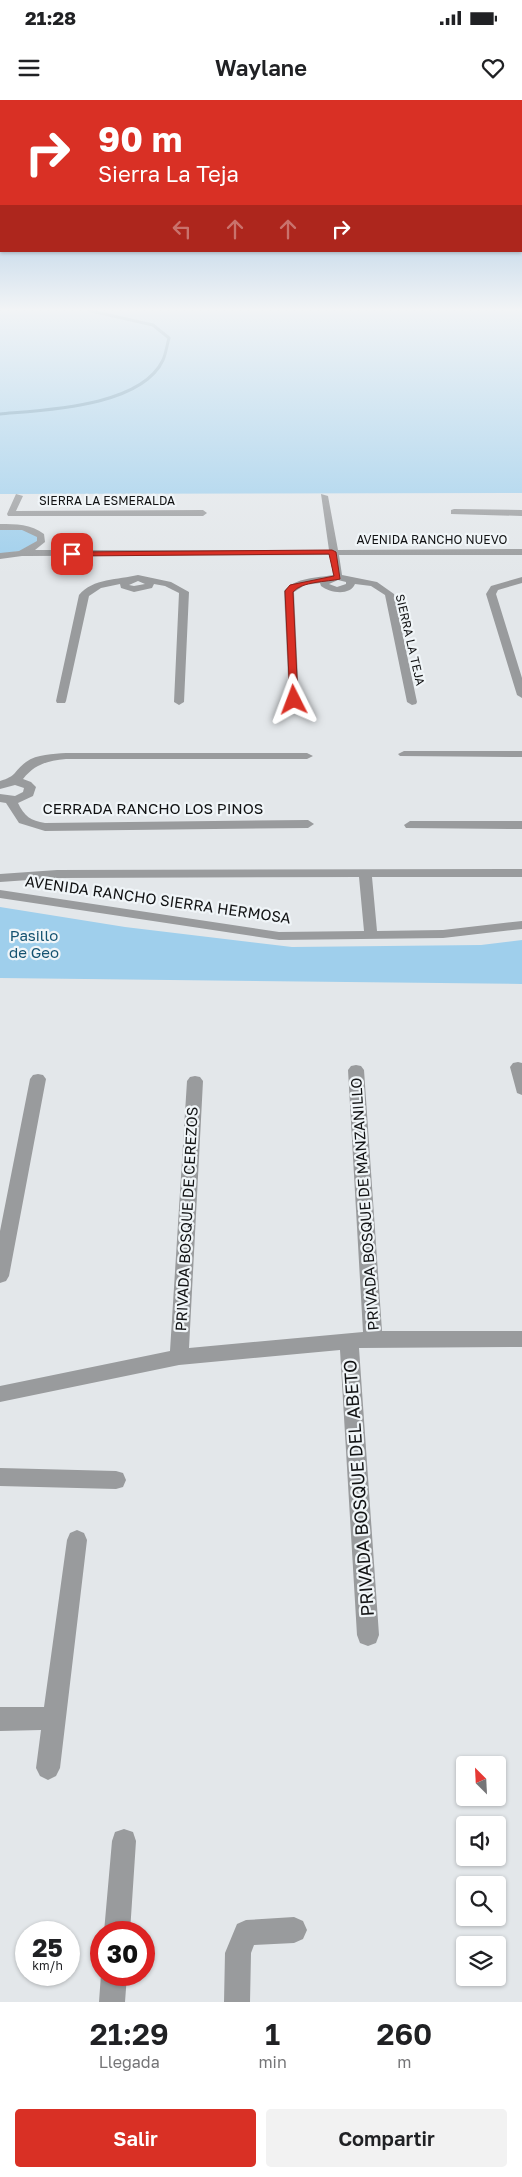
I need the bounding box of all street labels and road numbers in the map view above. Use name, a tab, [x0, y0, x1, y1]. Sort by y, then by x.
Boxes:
street label: SIERRA LA ESMERALDA	[39, 493, 175, 508]
street label: AVENIDA RANCHO NUEVO	[357, 532, 508, 547]
street label: SIERRA LA TEJA	[393, 593, 428, 687]
street label: CERRADA RANCHO LOS PINOS	[43, 799, 263, 817]
street label: AVENIDA RANCHO SIERRA HERMOSA	[24, 871, 292, 927]
street label: PRIVADA BOSQUE DE MANZANILLO	[346, 1077, 382, 1331]
street label: PRIVADA BOSQUE DE CEREZOS	[171, 1106, 201, 1332]
street label: PRIVADA BOSQUE DEL ABETO	[338, 1359, 378, 1617]

